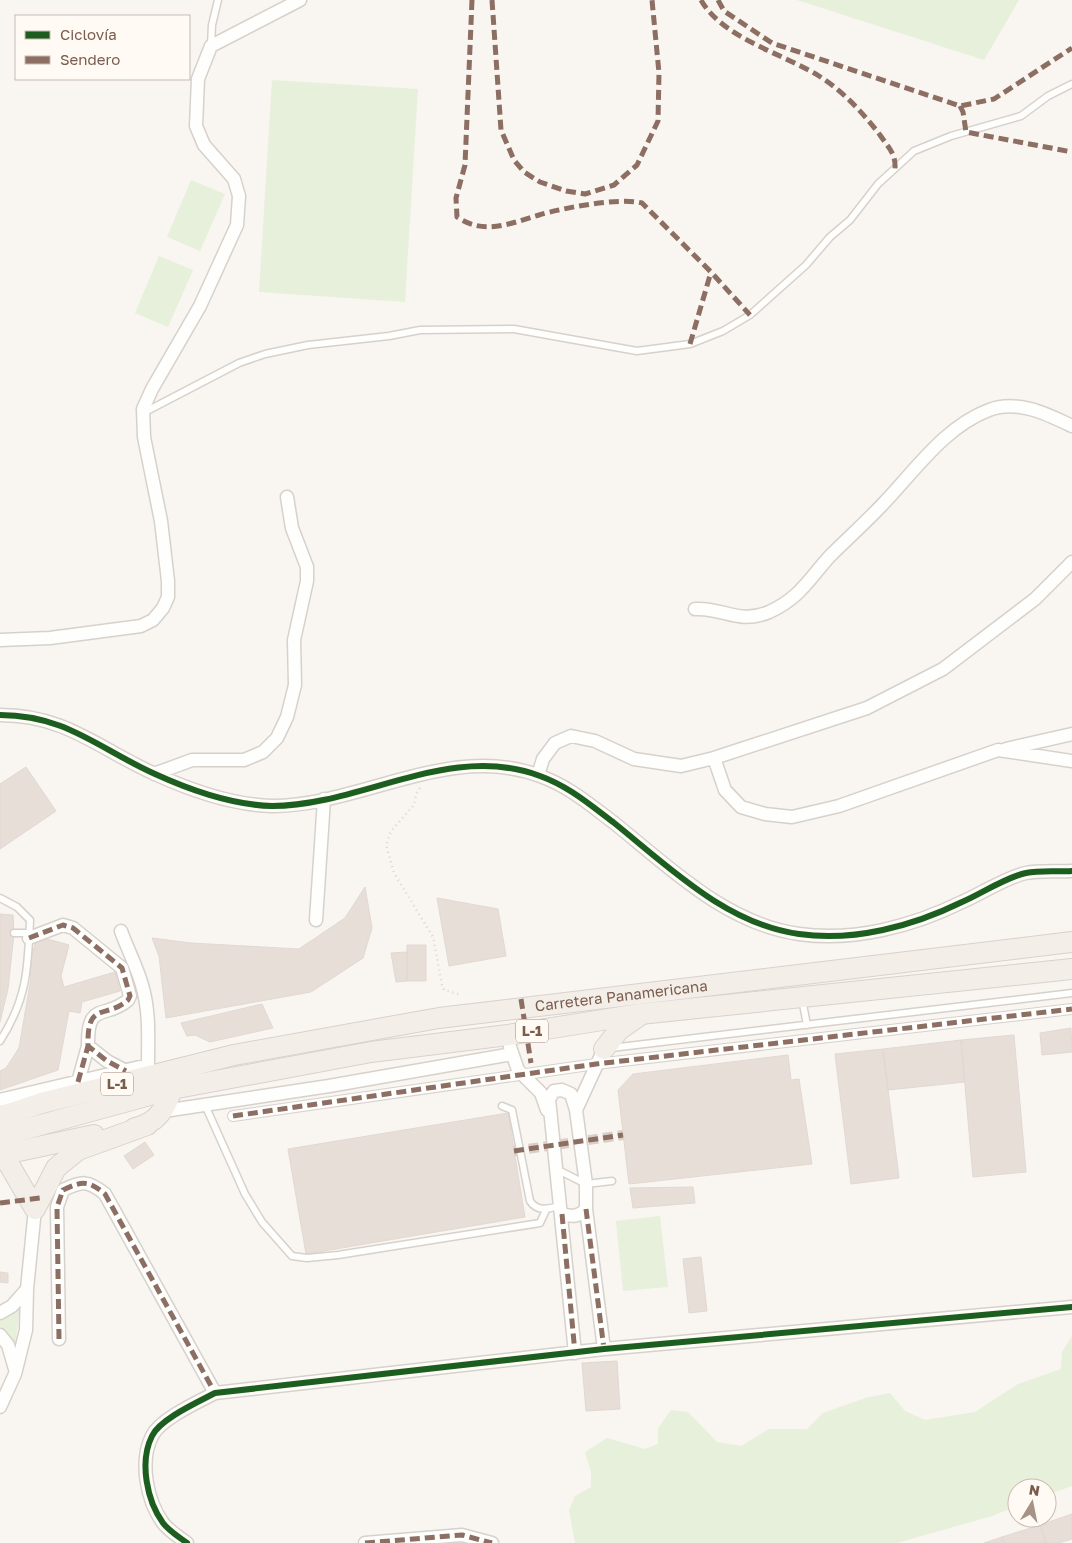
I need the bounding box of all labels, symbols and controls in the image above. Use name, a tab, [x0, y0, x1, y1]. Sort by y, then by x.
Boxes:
legend	[15, 15, 190, 80]
text: Ciclovía	[60, 25, 117, 43]
text: Sendero	[60, 50, 120, 68]
street label: Carretera Panamericana	[534, 976, 708, 1014]
road number: L-1	[516, 1019, 548, 1042]
road number: L-1	[101, 1072, 133, 1096]
north arrow	[1007, 1478, 1057, 1528]
text: N	[1028, 1480, 1041, 1499]

